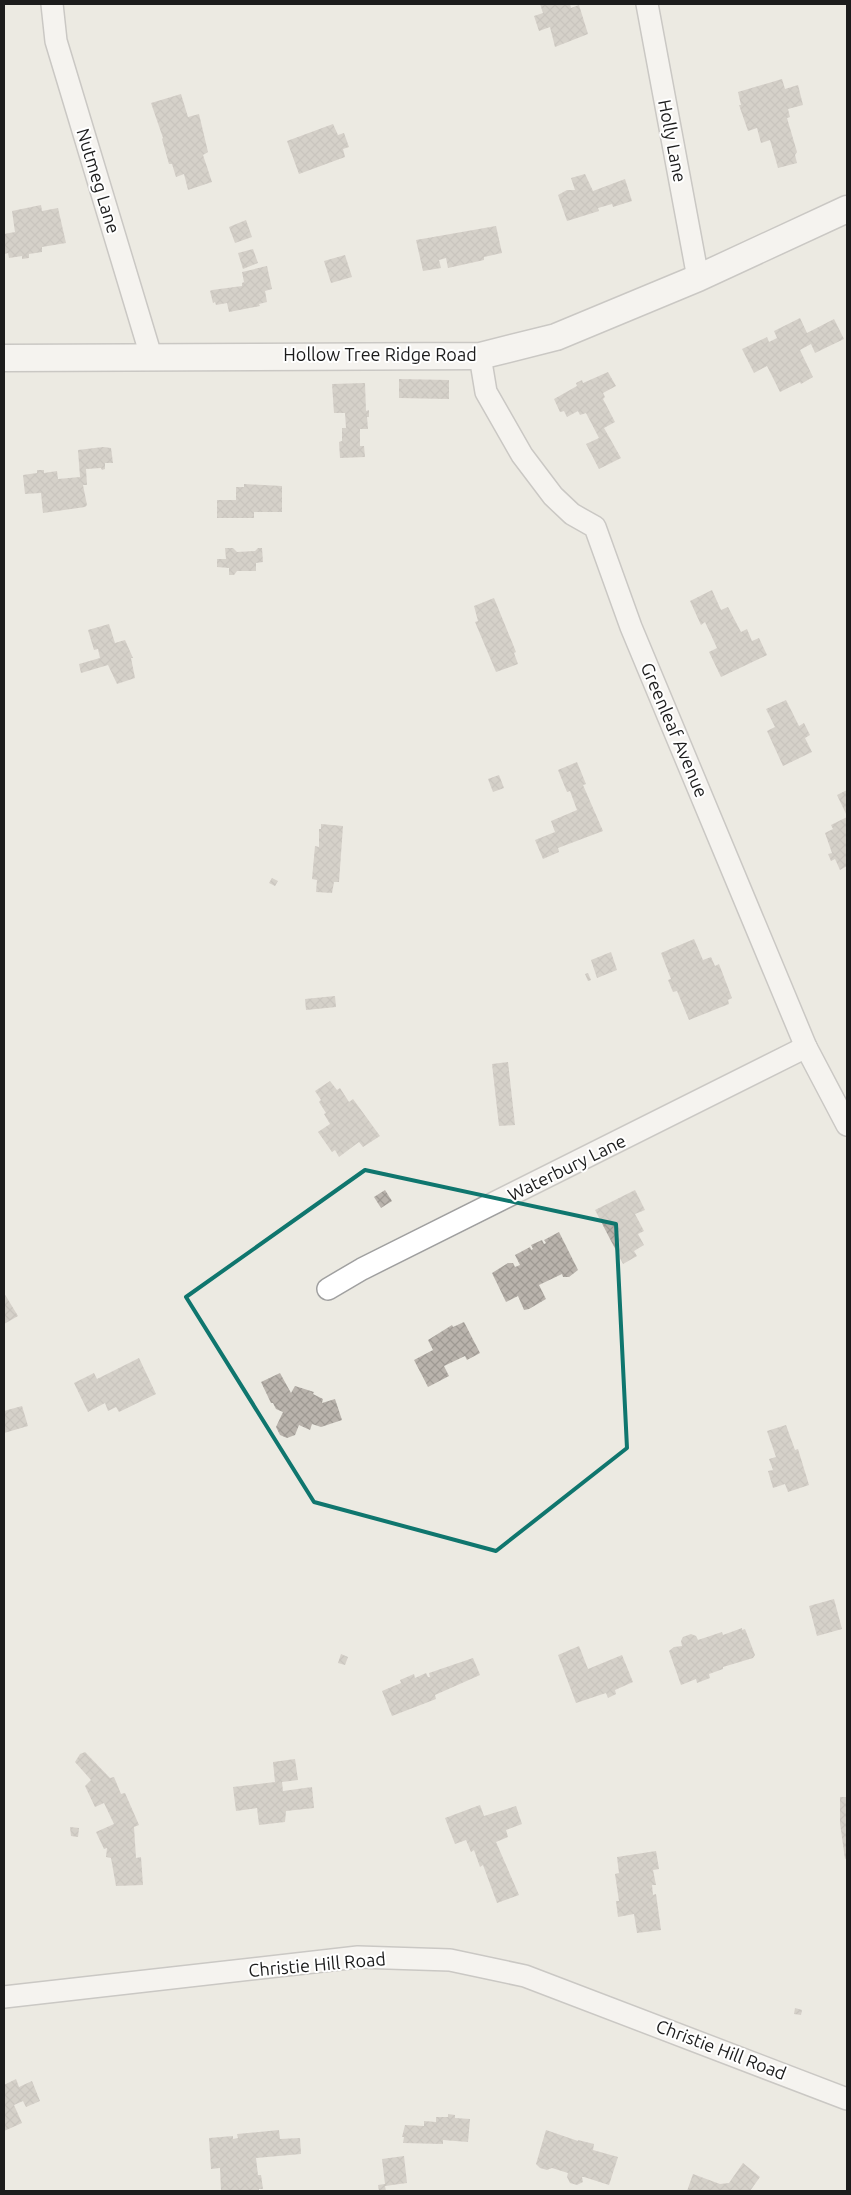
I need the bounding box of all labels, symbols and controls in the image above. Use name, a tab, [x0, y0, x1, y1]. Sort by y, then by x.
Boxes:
street label: Holly Lane	[655, 98, 691, 184]
street label: Nutmeg Lane	[73, 126, 124, 236]
street label: Hollow Tree Ridge Road	[283, 344, 477, 364]
street label: Greenleaf Avenue	[638, 659, 712, 800]
street label: Waterbury Lane	[504, 1130, 629, 1204]
street label: Christie Hill Road	[247, 1948, 386, 1980]
street label: Christie Hill Road	[653, 2015, 789, 2083]

